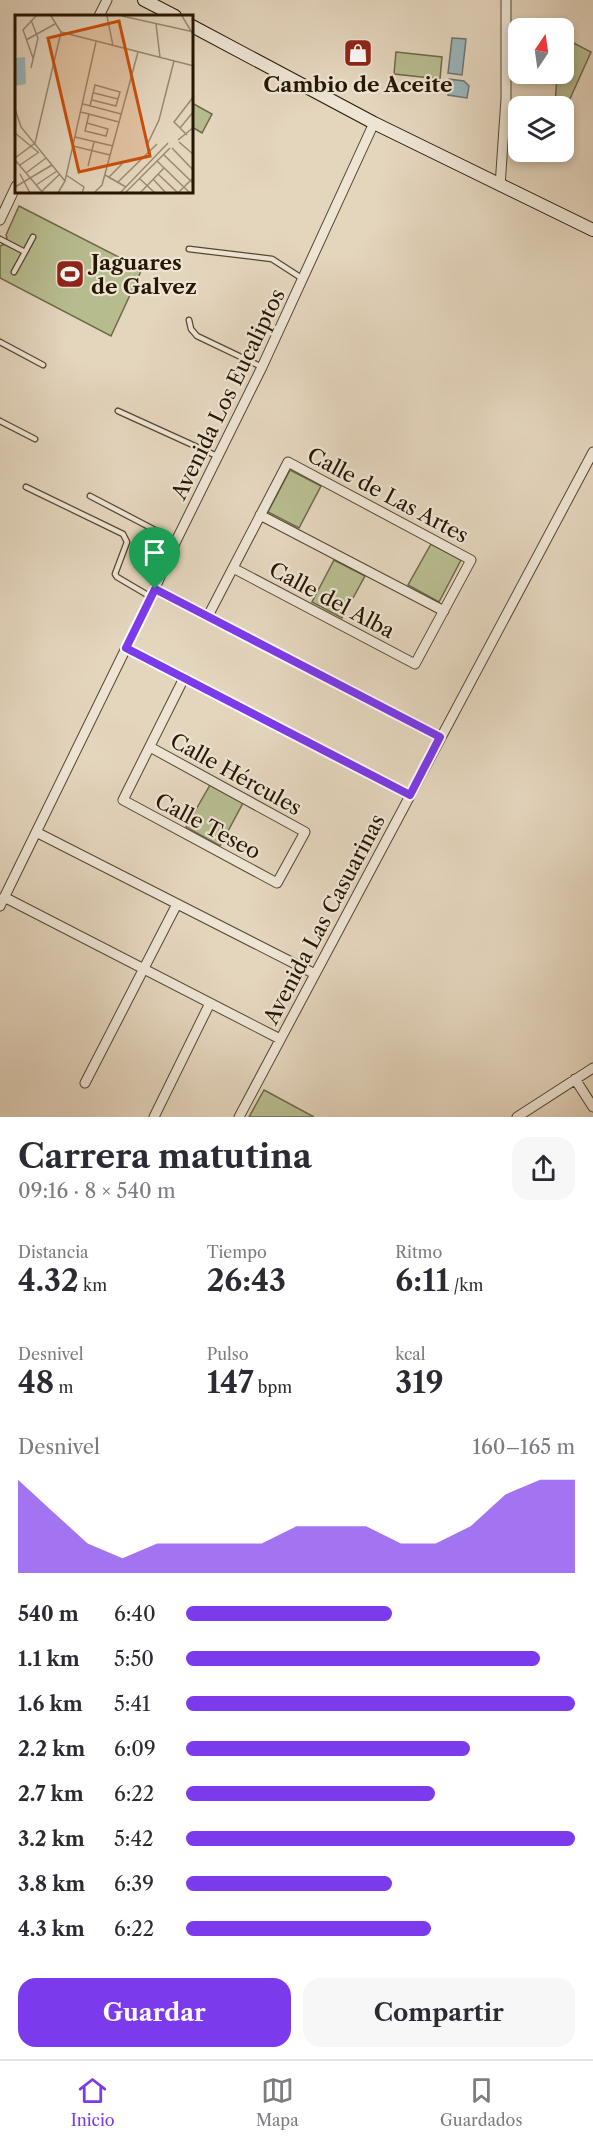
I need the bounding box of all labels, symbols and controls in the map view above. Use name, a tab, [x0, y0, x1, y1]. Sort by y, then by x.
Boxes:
inset map	[15, 15, 194, 194]
north arrow	[508, 18, 574, 84]
map controls	[508, 18, 574, 162]
shop icon: Cambio de Aceite	[342, 37, 374, 69]
place label: Cambio de Aceite	[263, 72, 453, 97]
button: layers	[508, 96, 574, 162]
place label: Jaguares de Galvez	[87, 250, 197, 299]
sports icon: Jaguares de Galvez	[54, 258, 86, 290]
street label: Avenida Los Eucaliptos	[166, 284, 290, 504]
street label: Calle de Las Artes	[303, 442, 473, 548]
pin	[129, 527, 180, 589]
icon: arrive	[138, 536, 171, 569]
street label: Calle del Alba	[265, 557, 400, 644]
street label: Calle Hércules	[166, 728, 306, 820]
street label: Calle Teseo	[151, 788, 265, 864]
street label: Avenida Las Casuarinas	[258, 810, 390, 1029]
text: Carrera matutina	[18, 1136, 312, 1177]
button: share	[512, 1137, 575, 1200]
text: 09:16 · 8 × 540 m	[18, 1179, 176, 1203]
text: Distancia	[18, 1242, 89, 1262]
text: Tiempo	[207, 1242, 267, 1262]
text: Ritmo	[395, 1242, 442, 1262]
text: 4.32	[18, 1262, 79, 1299]
text: 26:43	[207, 1262, 286, 1299]
text: 6:11	[395, 1262, 449, 1299]
text: km	[79, 1275, 107, 1295]
text: /km	[449, 1275, 483, 1295]
text: Desnivel	[18, 1344, 84, 1364]
text: Pulso	[207, 1344, 249, 1364]
text: kcal	[395, 1344, 426, 1364]
text: 48	[18, 1364, 54, 1401]
text: 147	[207, 1364, 254, 1401]
text: 319	[395, 1364, 444, 1401]
text: m	[54, 1377, 73, 1397]
text: bpm	[254, 1377, 292, 1397]
text: Desnivel	[18, 1435, 100, 1459]
text: 160–165 m	[473, 1435, 575, 1459]
text: 540 m	[18, 1602, 79, 1626]
text: 6:40	[114, 1602, 156, 1626]
text: 1.1 km	[18, 1647, 80, 1671]
text: 5:50	[114, 1647, 154, 1671]
text: 1.6 km	[18, 1692, 83, 1716]
text: 5:41	[114, 1692, 150, 1716]
text: 2.2 km	[18, 1737, 85, 1761]
text: 6:09	[114, 1737, 156, 1761]
text: 2.7 km	[18, 1782, 84, 1806]
text: 6:22	[114, 1782, 154, 1806]
text: 3.2 km	[18, 1827, 85, 1851]
text: 5:42	[114, 1827, 154, 1851]
text: 3.8 km	[18, 1872, 85, 1896]
text: 6:39	[114, 1872, 154, 1896]
text: 4.3 km	[18, 1917, 85, 1941]
text: 6:22	[114, 1917, 154, 1941]
button: Guardar	[18, 1978, 291, 2047]
button: Compartir	[303, 1978, 575, 2047]
tab: Inicio	[71, 2074, 115, 2130]
tab: Mapa	[256, 2074, 299, 2130]
tab: Guardados	[440, 2074, 522, 2130]

